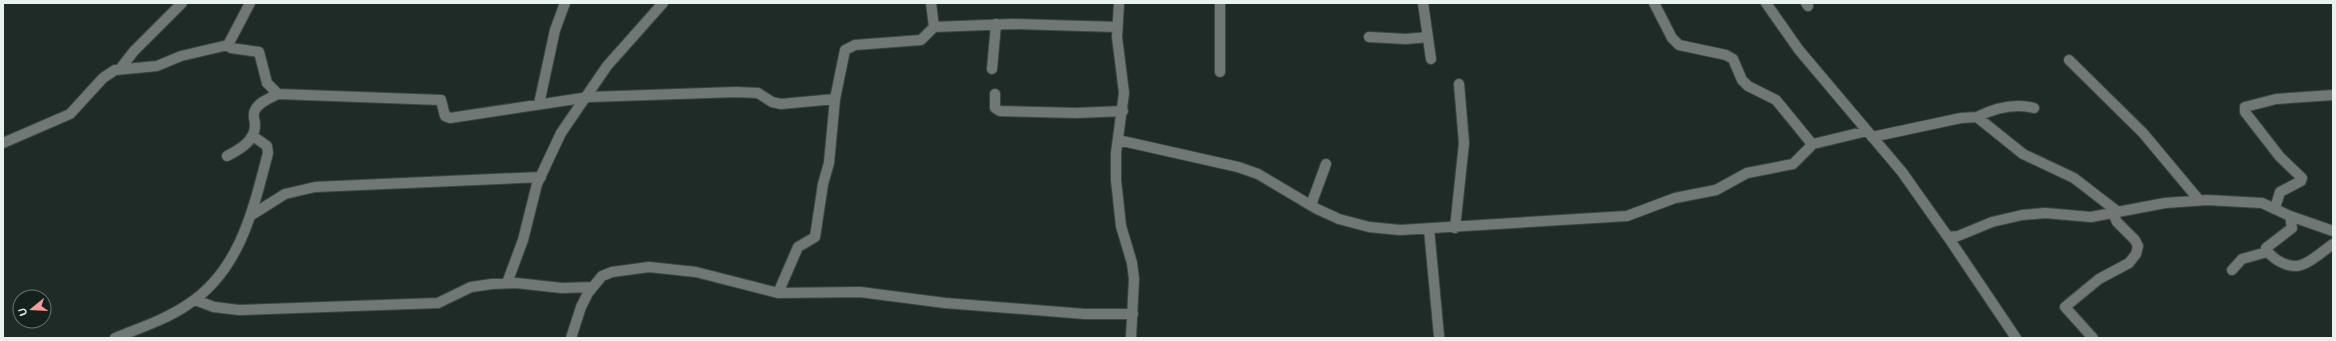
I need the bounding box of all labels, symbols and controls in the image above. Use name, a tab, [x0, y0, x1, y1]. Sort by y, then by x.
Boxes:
north arrow	[12, 289, 52, 329]
text: U	[15, 306, 30, 318]

